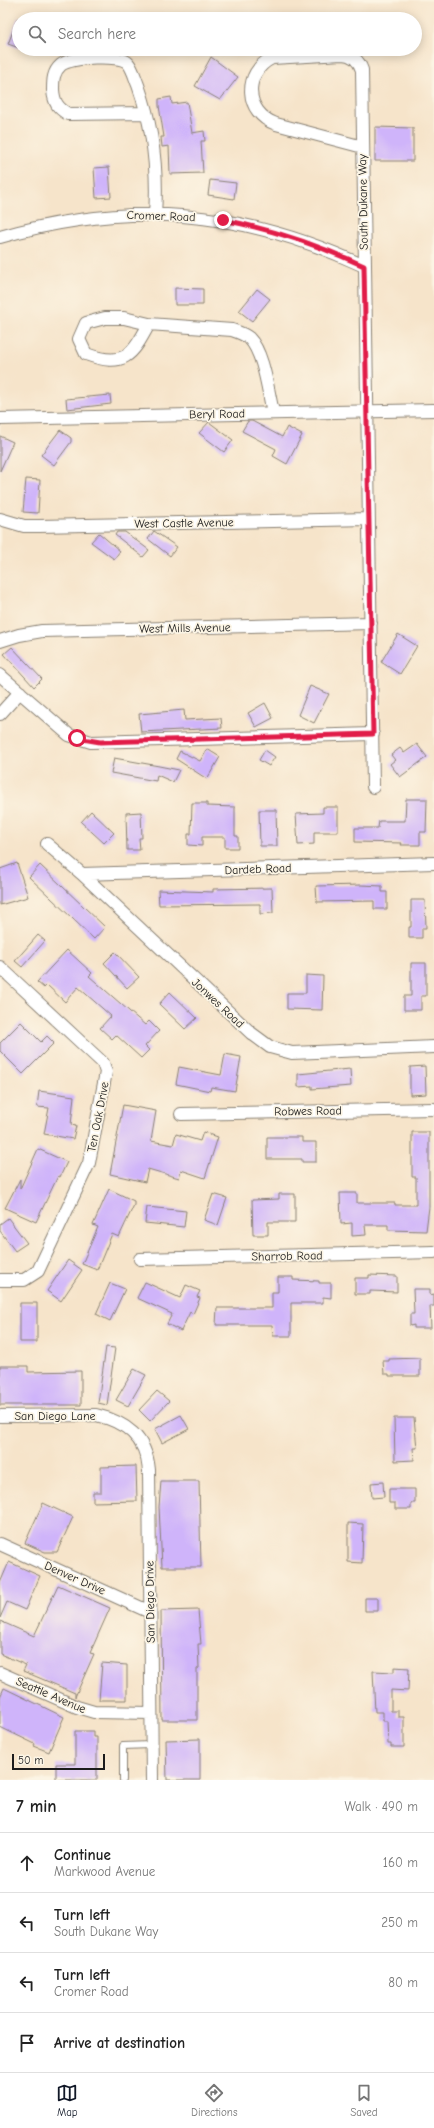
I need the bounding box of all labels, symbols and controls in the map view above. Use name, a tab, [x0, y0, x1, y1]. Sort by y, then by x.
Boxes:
search box	[12, 12, 422, 56]
icon: search	[26, 23, 48, 45]
text: Search here	[58, 25, 136, 43]
street label: South Dukane Way	[355, 153, 371, 250]
street label: Cromer Road	[126, 208, 196, 224]
route end	[214, 211, 232, 229]
street label: Beryl Road	[189, 407, 245, 421]
street label: West Castle Avenue	[134, 515, 234, 531]
street label: West Mills Avenue	[139, 620, 231, 636]
route start	[68, 729, 86, 747]
street label: Dardeb Road	[224, 861, 292, 877]
street label: Jonwes Road	[189, 975, 247, 1031]
street label: Ten Oak Drive	[84, 1081, 112, 1153]
street label: Robwes Road	[274, 1103, 342, 1119]
street label: Sharrob Road	[251, 1248, 323, 1264]
street label: San Diego Lane	[14, 1409, 96, 1423]
street label: Denver Drive	[42, 1558, 108, 1598]
street label: San Diego Drive	[142, 1561, 158, 1643]
street label: Seattle Avenue	[14, 1674, 88, 1716]
scale bar	[12, 1752, 105, 1771]
text: 50 m	[18, 1754, 43, 1767]
text: 7 min	[16, 1797, 57, 1816]
text: Walk · 490 m	[345, 1799, 418, 1814]
text: Continue	[54, 1846, 111, 1864]
icon: ahead	[16, 1852, 38, 1874]
text: 160 m	[383, 1855, 418, 1870]
text: Markwood Avenue	[54, 1864, 155, 1879]
text: Turn left	[54, 1906, 110, 1924]
icon: left	[16, 1912, 38, 1934]
text: 250 m	[381, 1915, 418, 1930]
text: South Dukane Way	[54, 1924, 158, 1939]
text: Turn left	[54, 1966, 110, 1984]
icon: left	[16, 1972, 38, 1994]
text: 80 m	[388, 1975, 418, 1990]
text: Cromer Road	[54, 1984, 129, 1999]
icon: arrive	[16, 2032, 38, 2054]
text: Arrive at destination	[54, 2034, 185, 2052]
tab: Map	[56, 2082, 78, 2119]
tab: Directions	[191, 2082, 238, 2119]
tab: Saved	[350, 2082, 378, 2119]

